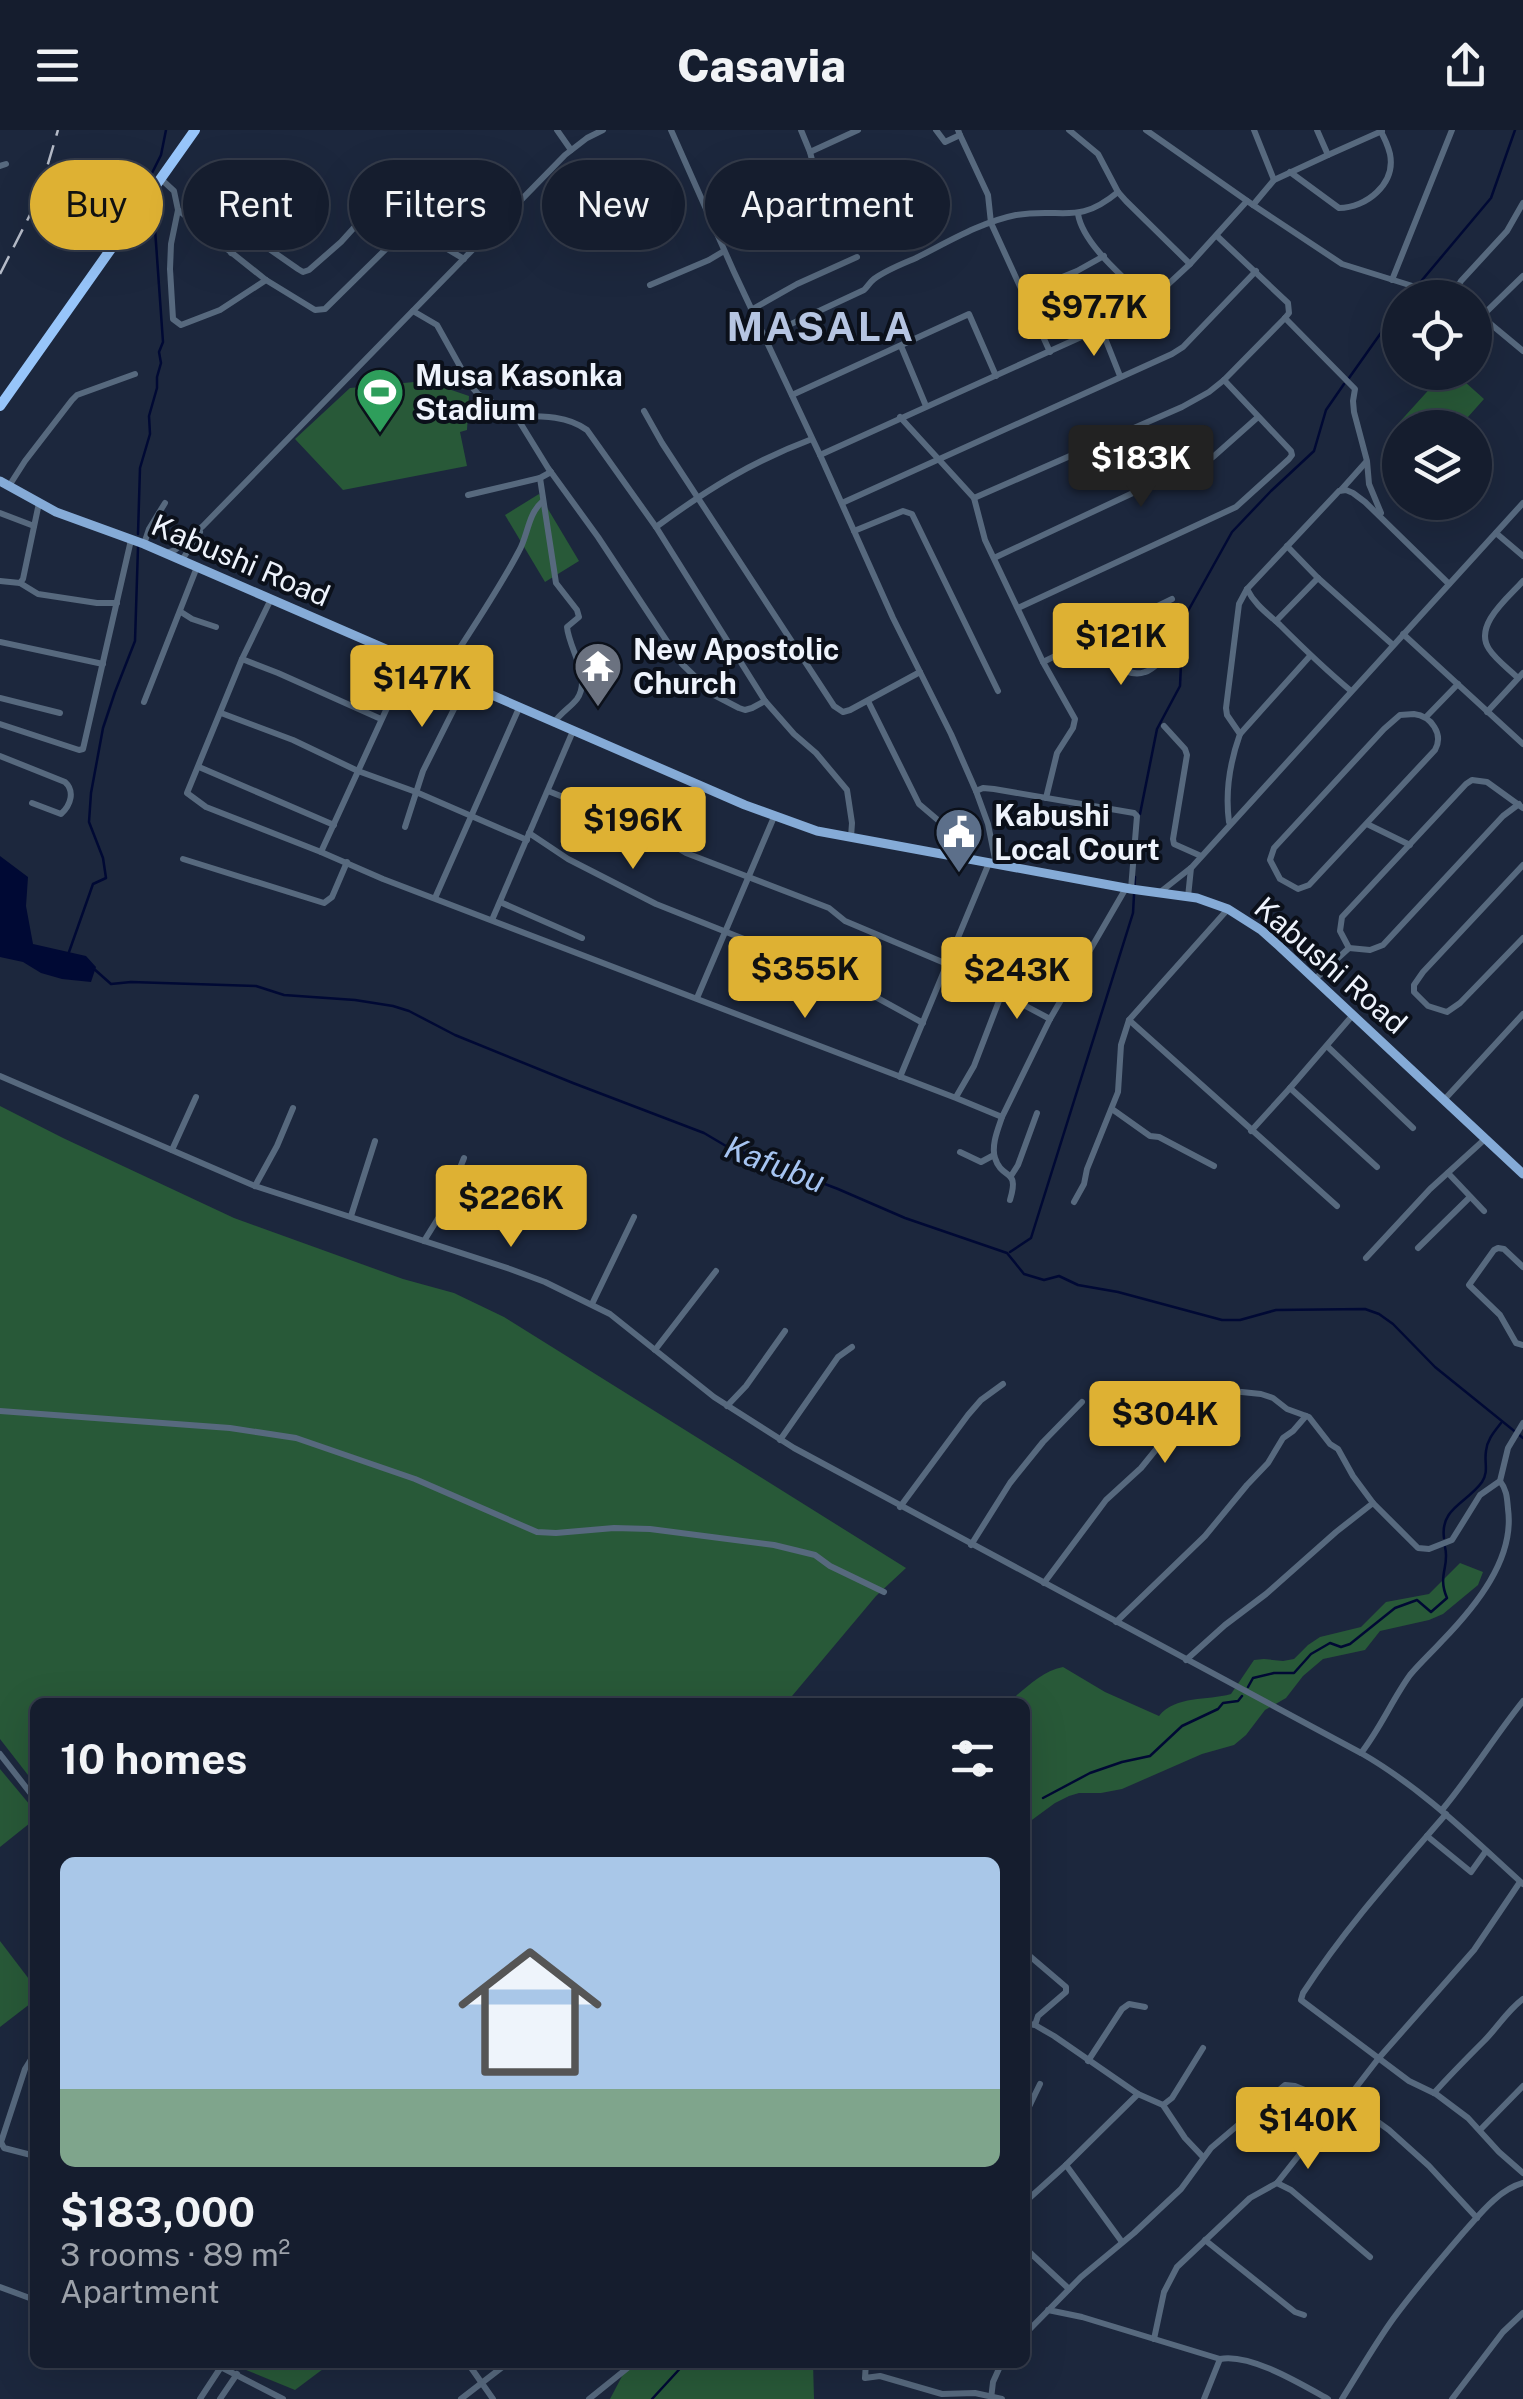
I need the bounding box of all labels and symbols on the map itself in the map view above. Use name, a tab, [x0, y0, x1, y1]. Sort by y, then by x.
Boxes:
pin: $97.7K	[1013, 274, 1175, 359]
district label: MASALA	[726, 303, 916, 350]
place label: Musa Kasonka Stadium	[415, 357, 623, 427]
sports icon: Musa Kasonka Stadium	[354, 366, 406, 434]
pin: $183K	[1071, 425, 1211, 510]
street label: Kabushi Road	[146, 506, 336, 614]
pin: $121K	[1051, 603, 1191, 688]
place label: New Apostolic Church	[633, 631, 840, 701]
temple icon: New Apostolic Church	[572, 640, 624, 708]
pin: $147K	[352, 645, 492, 730]
pin: $196K	[563, 787, 703, 872]
place label: Kabushi Local Court	[994, 797, 1160, 867]
public building icon: Kabushi Local Court	[933, 806, 985, 874]
street label: Kabushi Road	[1247, 889, 1415, 1041]
pin: $355K	[735, 936, 875, 1021]
pin: $243K	[947, 937, 1087, 1022]
water label: Kafubu	[720, 1128, 830, 1200]
pin: $226K	[441, 1165, 581, 1250]
pin: $304K	[1095, 1381, 1235, 1466]
pin: $140K	[1238, 2087, 1378, 2172]

